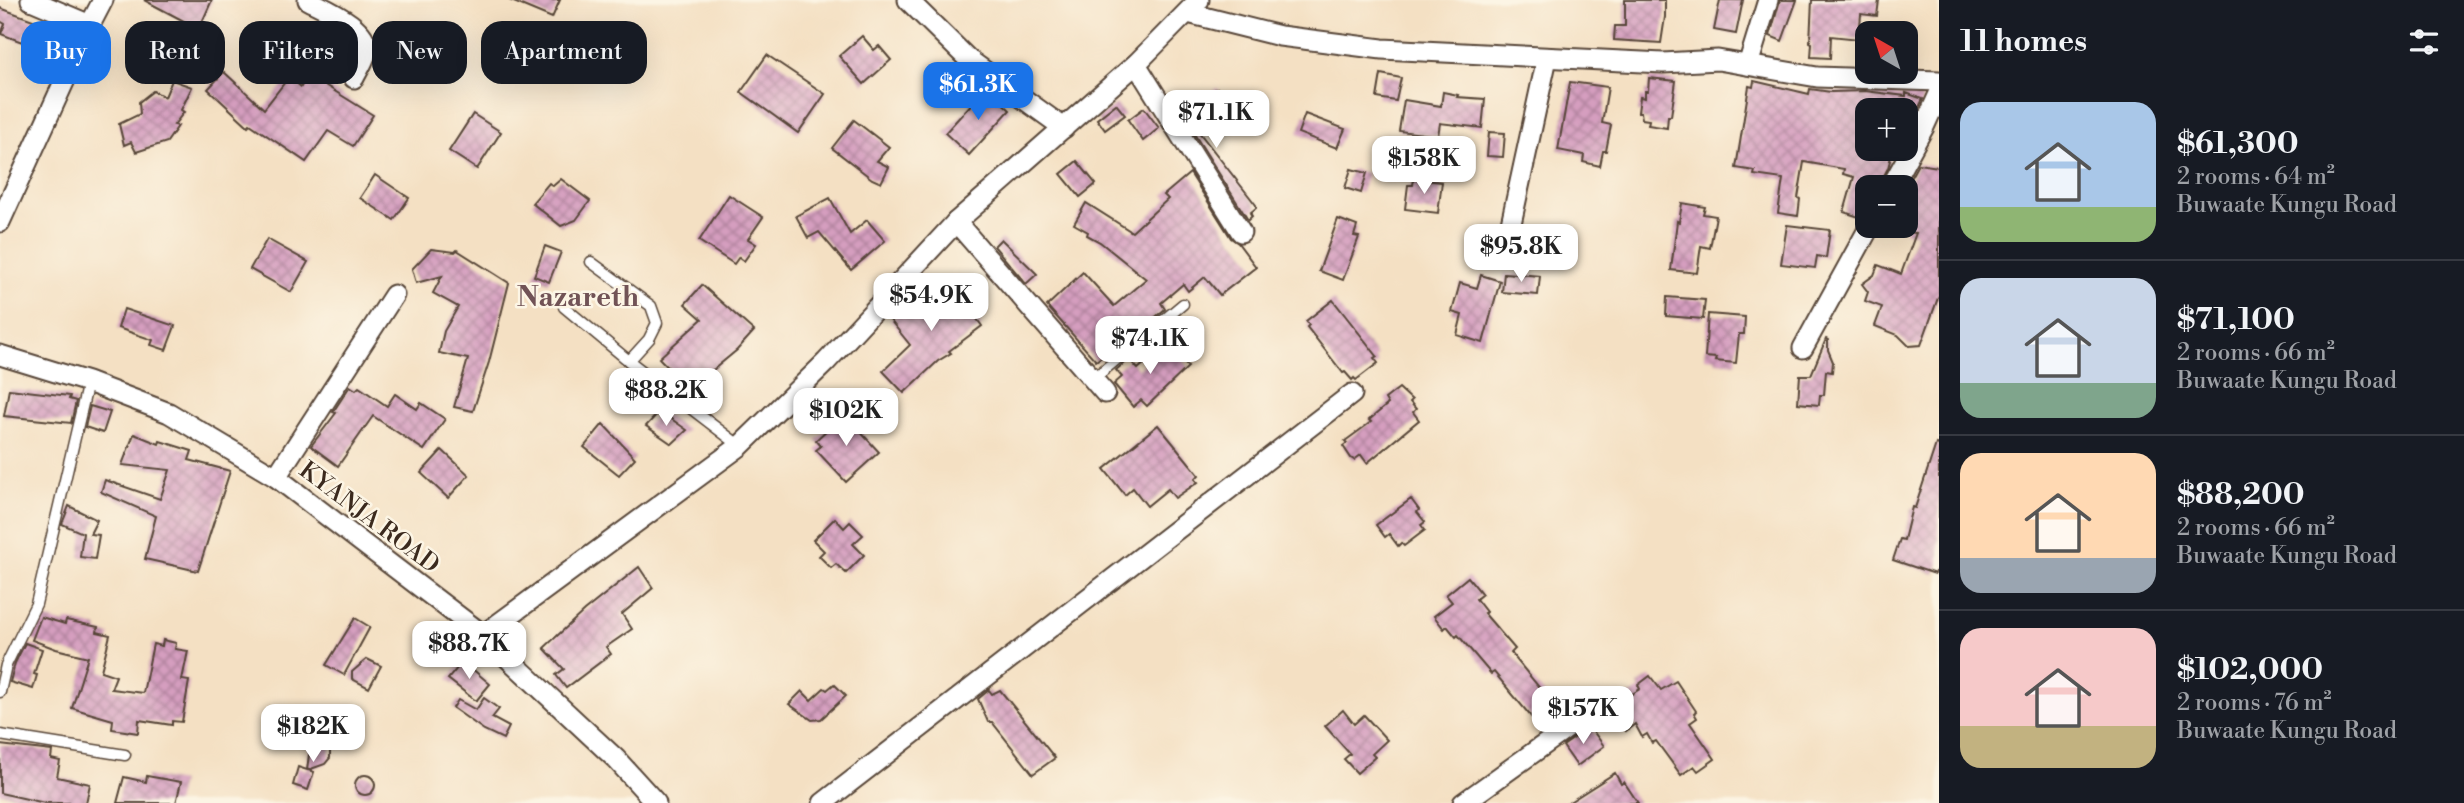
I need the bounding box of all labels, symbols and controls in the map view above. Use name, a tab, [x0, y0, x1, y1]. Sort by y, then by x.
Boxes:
chip: Buy	[21, 21, 111, 84]
chip: Rent	[125, 21, 225, 84]
chip: Filters	[239, 21, 358, 84]
chip: New	[372, 21, 467, 84]
chip: Apartment	[481, 21, 647, 84]
north arrow	[1855, 21, 1918, 84]
map controls	[1855, 21, 1918, 238]
text: 11 homes	[1960, 23, 2087, 61]
icon: filters	[2405, 23, 2443, 61]
pin: $61.3K	[921, 62, 1035, 122]
text: $61.3K	[939, 71, 1017, 99]
pin: $71.1K	[1159, 90, 1273, 150]
button: +	[1855, 98, 1918, 161]
text: $71.1K	[1178, 99, 1254, 127]
text: $61,300	[2177, 125, 2299, 163]
icon: home	[2016, 130, 2100, 214]
pin: $158K	[1375, 136, 1473, 196]
text: $158K	[1388, 145, 1460, 173]
text: 2 rooms · 64 m²	[2177, 163, 2335, 191]
button: −	[1855, 175, 1918, 238]
text: Buwaate Kungu Road	[2177, 191, 2397, 219]
pin: $95.8K	[1464, 224, 1578, 284]
text: $95.8K	[1480, 233, 1562, 261]
pin: $54.9K	[874, 274, 988, 333]
district label: Nazareth	[517, 280, 639, 315]
text: $54.9K	[889, 282, 973, 310]
text: $71,100	[2177, 301, 2295, 339]
icon: home	[2016, 306, 2100, 390]
pin: $74.1K	[1093, 316, 1207, 376]
text: $74.1K	[1111, 325, 1189, 353]
text: 2 rooms · 66 m²	[2177, 339, 2335, 367]
text: Buwaate Kungu Road	[2177, 367, 2397, 395]
pin: $88.2K	[609, 368, 723, 428]
text: $88.2K	[625, 377, 707, 405]
pin: $102K	[797, 388, 895, 448]
text: $102K	[809, 397, 883, 425]
street label: KYANJA ROAD	[293, 456, 445, 580]
text: $88,200	[2177, 476, 2305, 514]
icon: home	[2016, 481, 2100, 565]
text: 2 rooms · 66 m²	[2177, 514, 2335, 542]
text: Buwaate Kungu Road	[2177, 542, 2397, 570]
pin: $88.7K	[412, 622, 526, 681]
text: $88.7K	[428, 630, 510, 658]
text: $102,000	[2177, 651, 2323, 689]
icon: home	[2016, 656, 2100, 740]
pin: $157K	[1534, 686, 1632, 746]
text: 2 rooms · 76 m²	[2177, 689, 2332, 717]
text: $157K	[1548, 695, 1618, 723]
pin: $182K	[264, 704, 362, 764]
text: $182K	[277, 713, 349, 741]
text: Buwaate Kungu Road	[2177, 717, 2397, 745]

